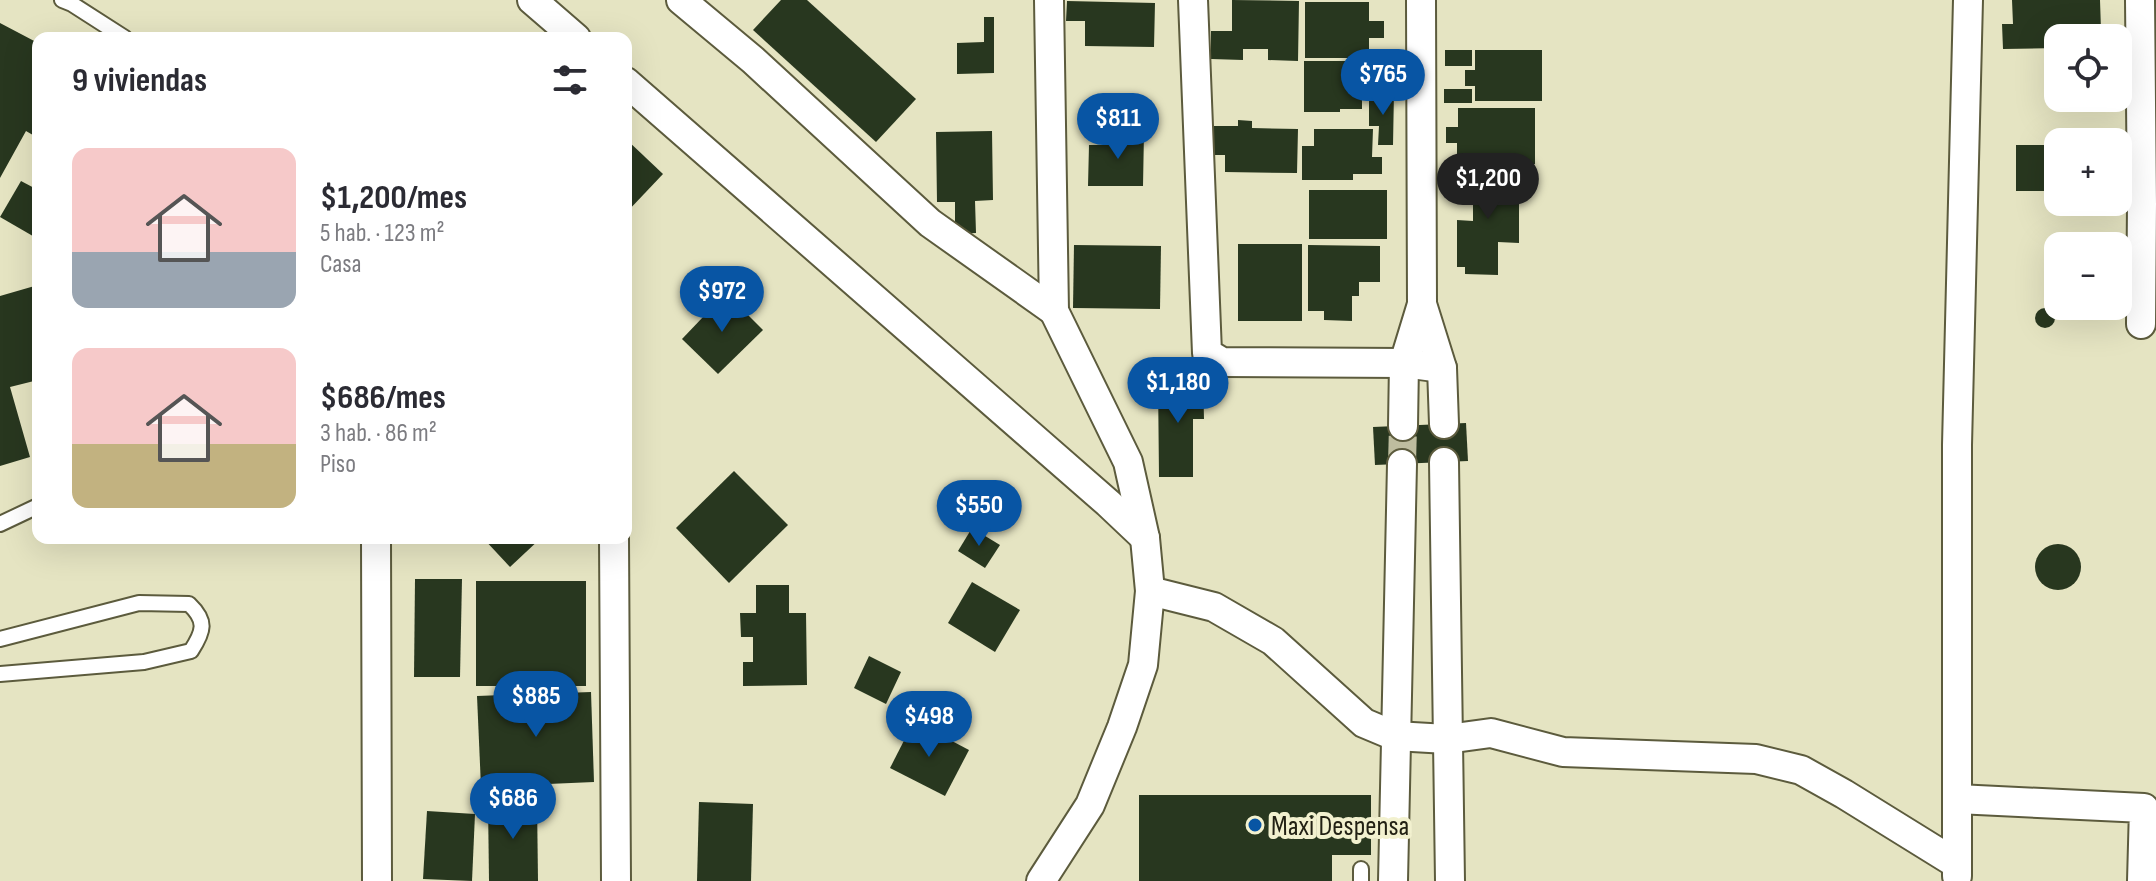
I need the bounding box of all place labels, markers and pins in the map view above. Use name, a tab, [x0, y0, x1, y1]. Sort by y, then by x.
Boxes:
pin: $765	[1336, 49, 1430, 117]
pin: $811	[1071, 93, 1165, 161]
pin: $1,200	[1423, 153, 1553, 221]
pin: $972	[675, 266, 769, 334]
pin: $1,180	[1113, 357, 1243, 425]
pin: $550	[932, 480, 1026, 548]
pin: $885	[489, 671, 583, 739]
pin: $498	[882, 691, 976, 759]
pin: $686	[466, 773, 560, 841]
place label: Maxi Despensa	[1271, 810, 1409, 843]
marker: Maxi Despensa	[1246, 816, 1264, 834]

